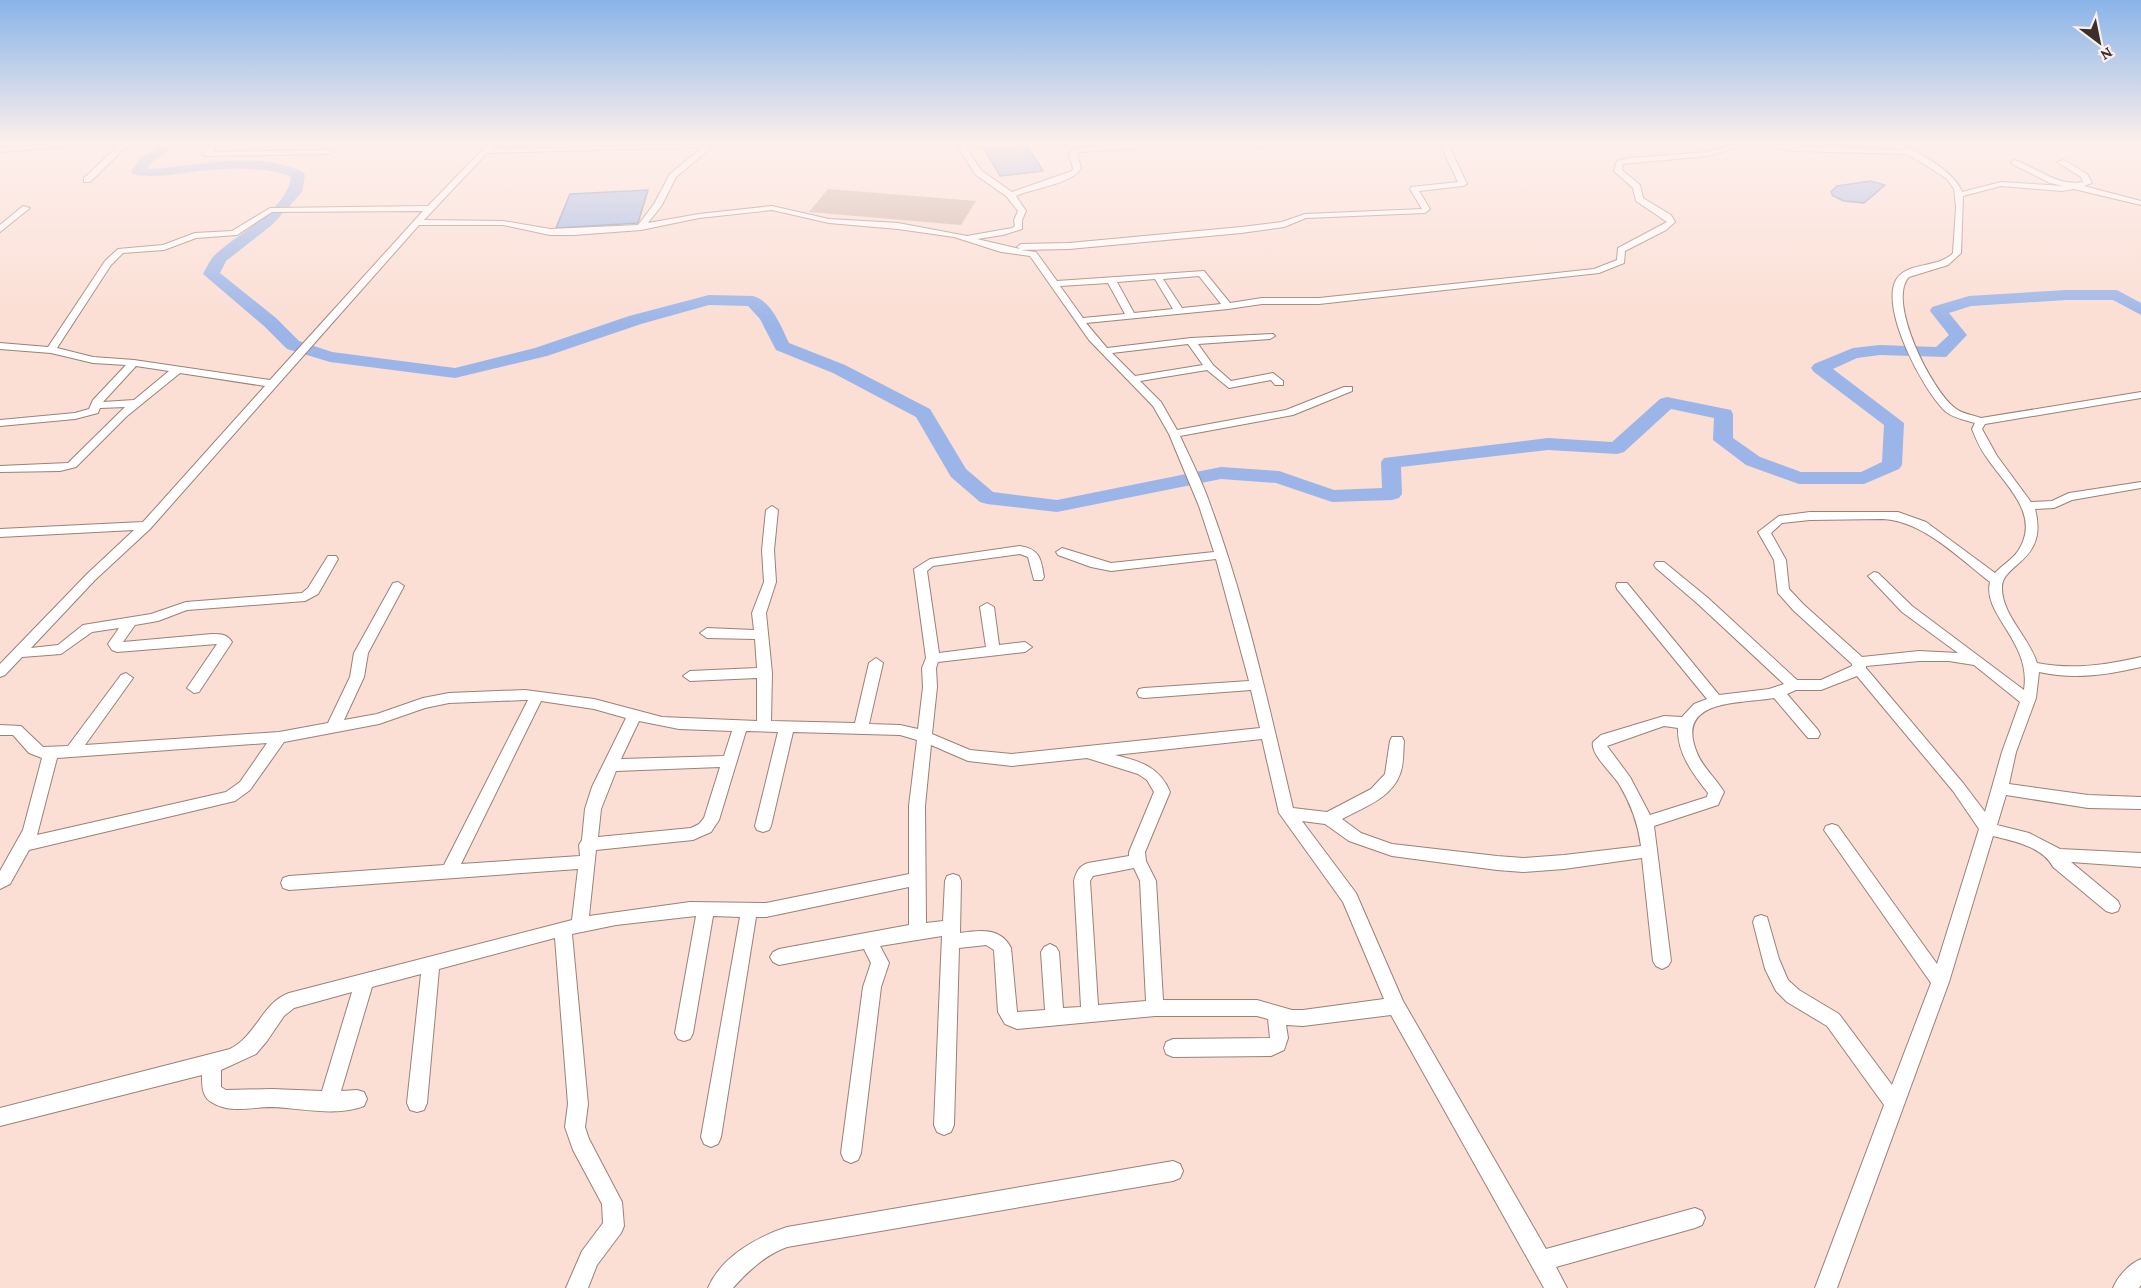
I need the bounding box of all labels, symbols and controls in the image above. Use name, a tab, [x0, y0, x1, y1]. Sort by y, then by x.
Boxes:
north arrow	[2069, 12, 2129, 72]
text: N	[2097, 44, 2116, 64]

